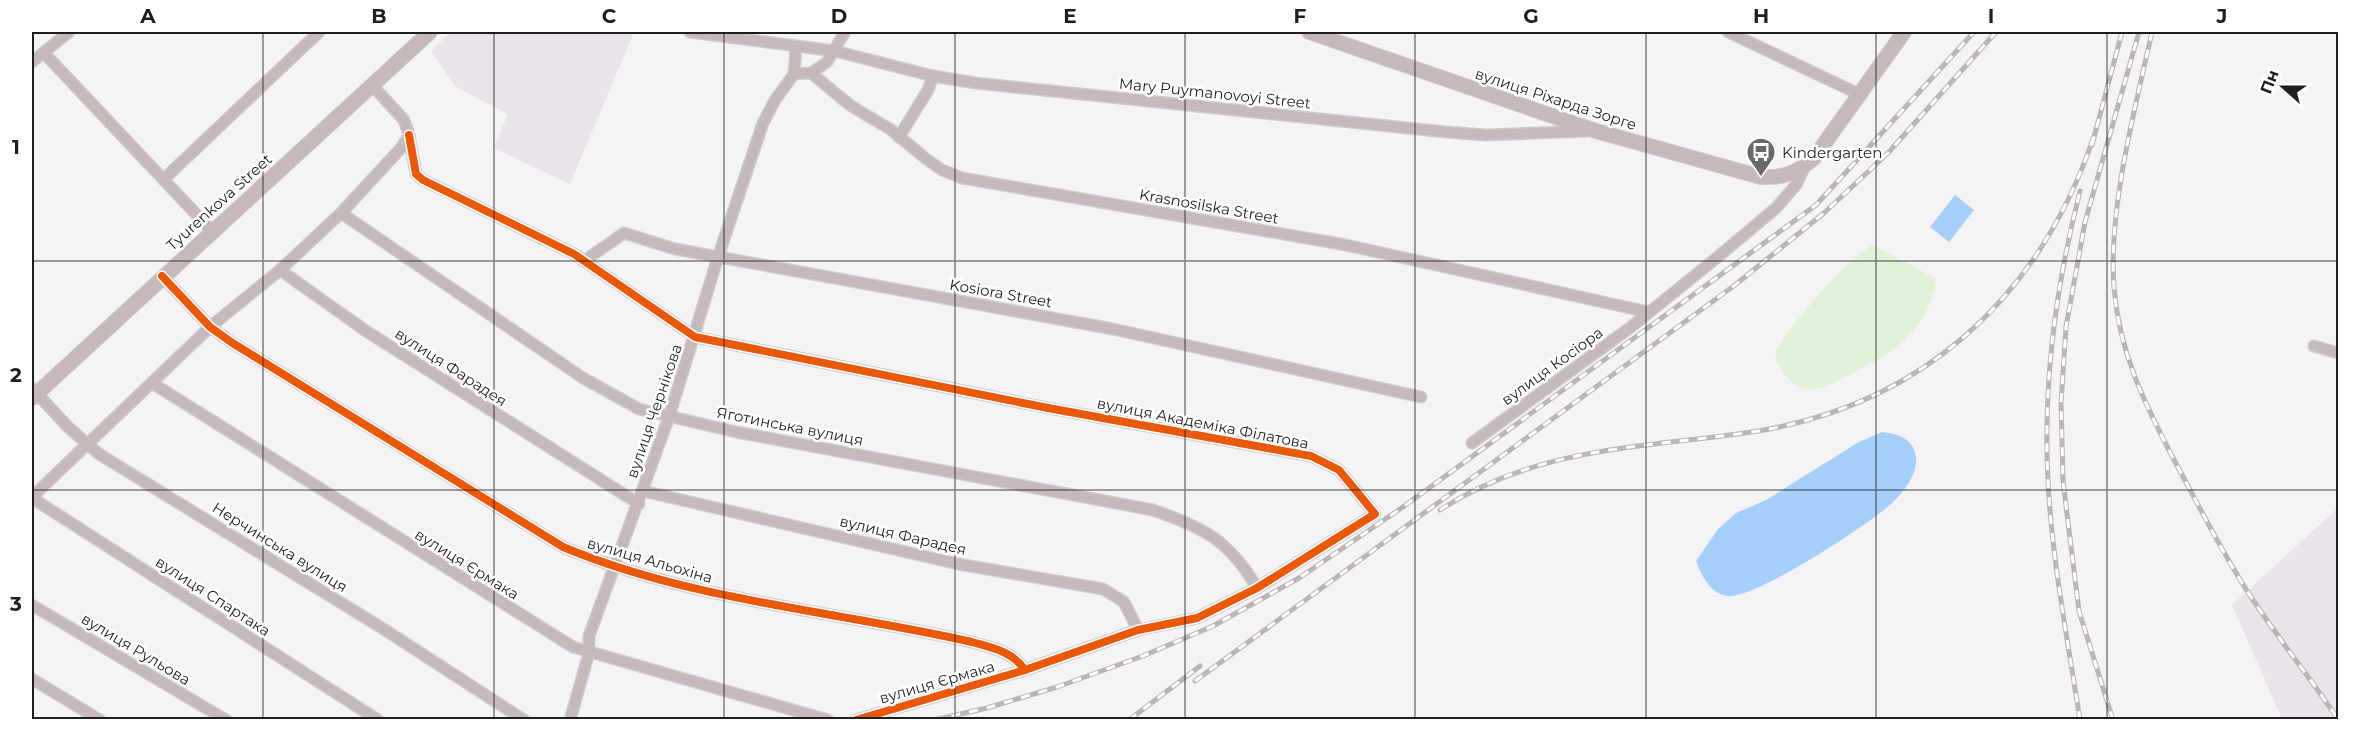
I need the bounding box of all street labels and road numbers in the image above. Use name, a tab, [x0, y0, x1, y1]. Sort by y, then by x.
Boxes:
street label: вулиця Ріхарда Зорге	[1473, 64, 1639, 134]
street label: Mary Puymanovoyi Street	[1118, 73, 1312, 113]
street label: Tyurenkova Street	[162, 150, 276, 254]
street label: Krasnosilska Street	[1138, 184, 1280, 228]
street label: Kosiora Street	[948, 275, 1054, 311]
street label: вулиця Косіора	[1498, 323, 1606, 409]
street label: вулиця Фарадея	[391, 324, 511, 410]
street label: вулиця Чернікова	[622, 341, 686, 481]
street label: вулиця Академіка Філатова	[1096, 393, 1310, 453]
street label: Яготинська вулиця	[715, 402, 865, 450]
street label: Нерчинська вулиця	[209, 498, 351, 596]
street label: вулиця Фарадея	[838, 511, 968, 559]
street label: вулиця Єрмака	[411, 524, 523, 604]
street label: вулиця Альохіна	[585, 533, 715, 587]
street label: вулиця Спартака	[152, 552, 274, 640]
street label: вулиця Рульова	[78, 609, 194, 689]
street label: вулиця Єрмака	[877, 656, 997, 708]

